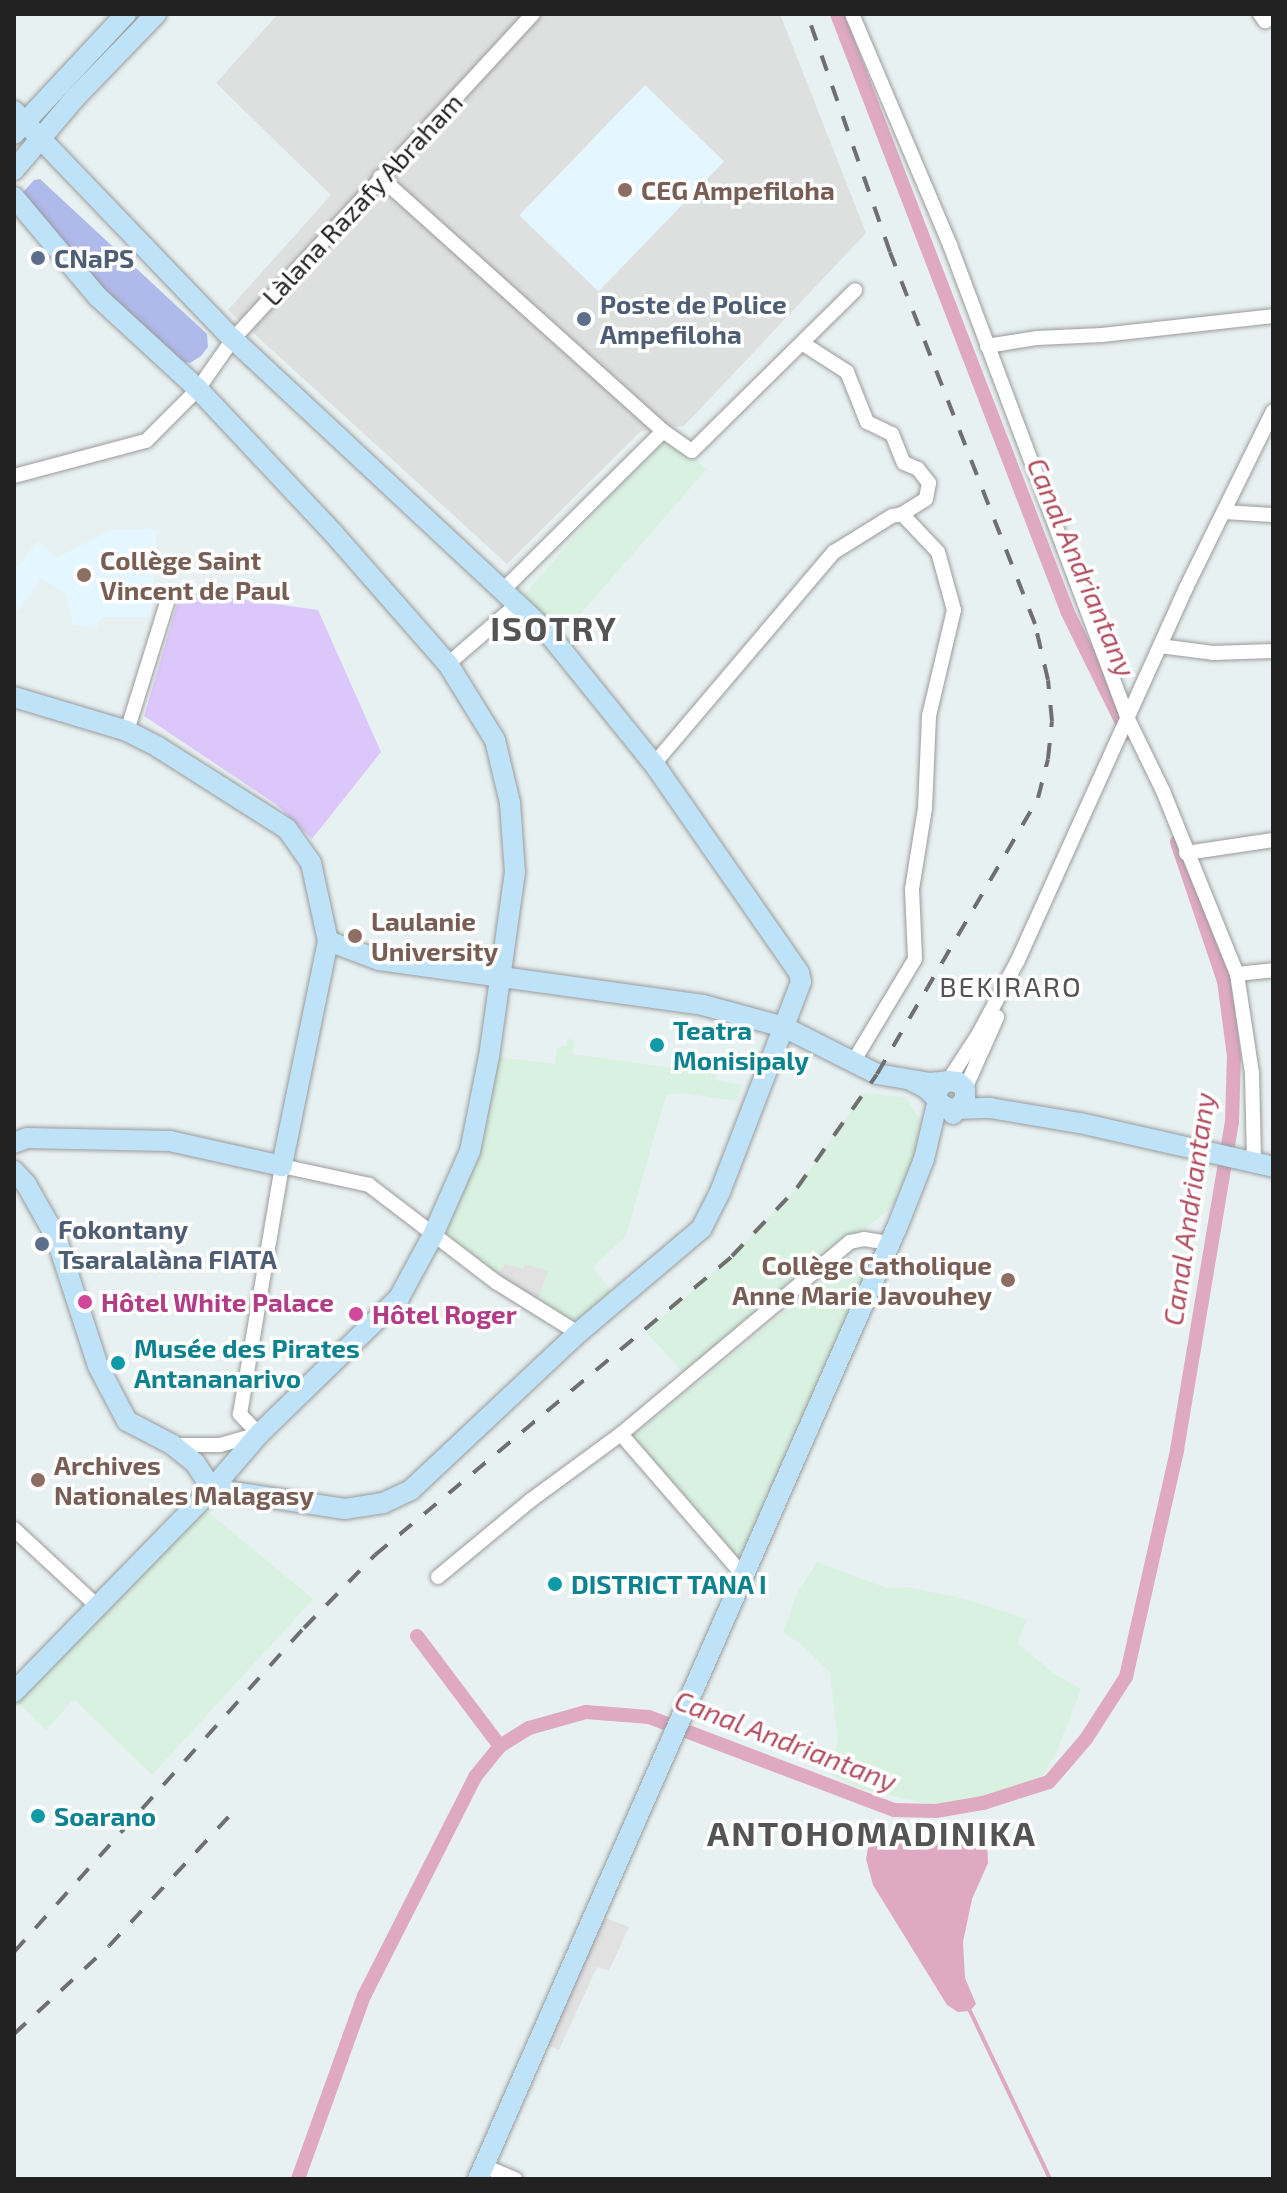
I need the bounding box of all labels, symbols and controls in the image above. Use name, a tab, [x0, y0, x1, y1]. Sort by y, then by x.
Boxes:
street label: Làlana Razafy Abraham	[255, 86, 469, 312]
place label: CEG Ampefiloha	[641, 174, 835, 206]
marker: CEG Ampefiloha	[616, 181, 634, 199]
place label: CNaPS	[54, 242, 134, 274]
marker: CNaPS	[29, 249, 47, 267]
place label: Poste de Police Ampefiloha	[600, 288, 787, 350]
marker: Poste de Police Ampefiloha	[575, 310, 593, 328]
water label: Canal Andriantany	[1020, 452, 1144, 682]
place label: Collège Saint Vincent de Paul	[100, 544, 290, 606]
marker: Collège Saint Vincent de Paul	[75, 566, 93, 584]
district label: ISOTRY	[490, 608, 618, 648]
place label: Laulanie University	[371, 905, 498, 966]
marker: Laulanie University	[346, 927, 364, 945]
district label: BEKIRARO	[939, 969, 1083, 1003]
place label: Teatra Monisipaly	[673, 1014, 809, 1076]
marker: Teatra Monisipaly	[648, 1036, 666, 1054]
water label: Canal Andriantany	[1155, 1090, 1221, 1328]
place label: Fokontany Tsaralalàna FIATA	[58, 1213, 277, 1274]
marker: Fokontany Tsaralalàna FIATA	[33, 1235, 51, 1253]
place label: Collège Catholique Anne Marie Javouhey	[732, 1249, 992, 1310]
marker: Collège Catholique Anne Marie Javouhey	[999, 1271, 1017, 1289]
place label: Hôtel White Palace	[101, 1286, 335, 1318]
marker: Hôtel White Palace	[76, 1293, 94, 1311]
place label: Hôtel Roger	[372, 1298, 517, 1330]
marker: Hôtel Roger	[347, 1305, 365, 1323]
place label: Musée des Pirates Antananarivo	[134, 1332, 360, 1394]
marker: Musée des Pirates Antananarivo	[109, 1354, 127, 1372]
place label: Archives Nationales Malagasy	[54, 1449, 314, 1510]
marker: Archives Nationales Malagasy	[29, 1471, 47, 1489]
place label: DISTRICT TANA I	[571, 1568, 768, 1600]
marker: DISTRICT TANA I	[546, 1575, 564, 1593]
water label: Canal Andriantany	[670, 1682, 902, 1798]
place label: Soarano	[54, 1800, 156, 1832]
marker: Soarano	[29, 1807, 47, 1825]
district label: ANTOHOMADINIKA	[707, 1813, 1037, 1853]

